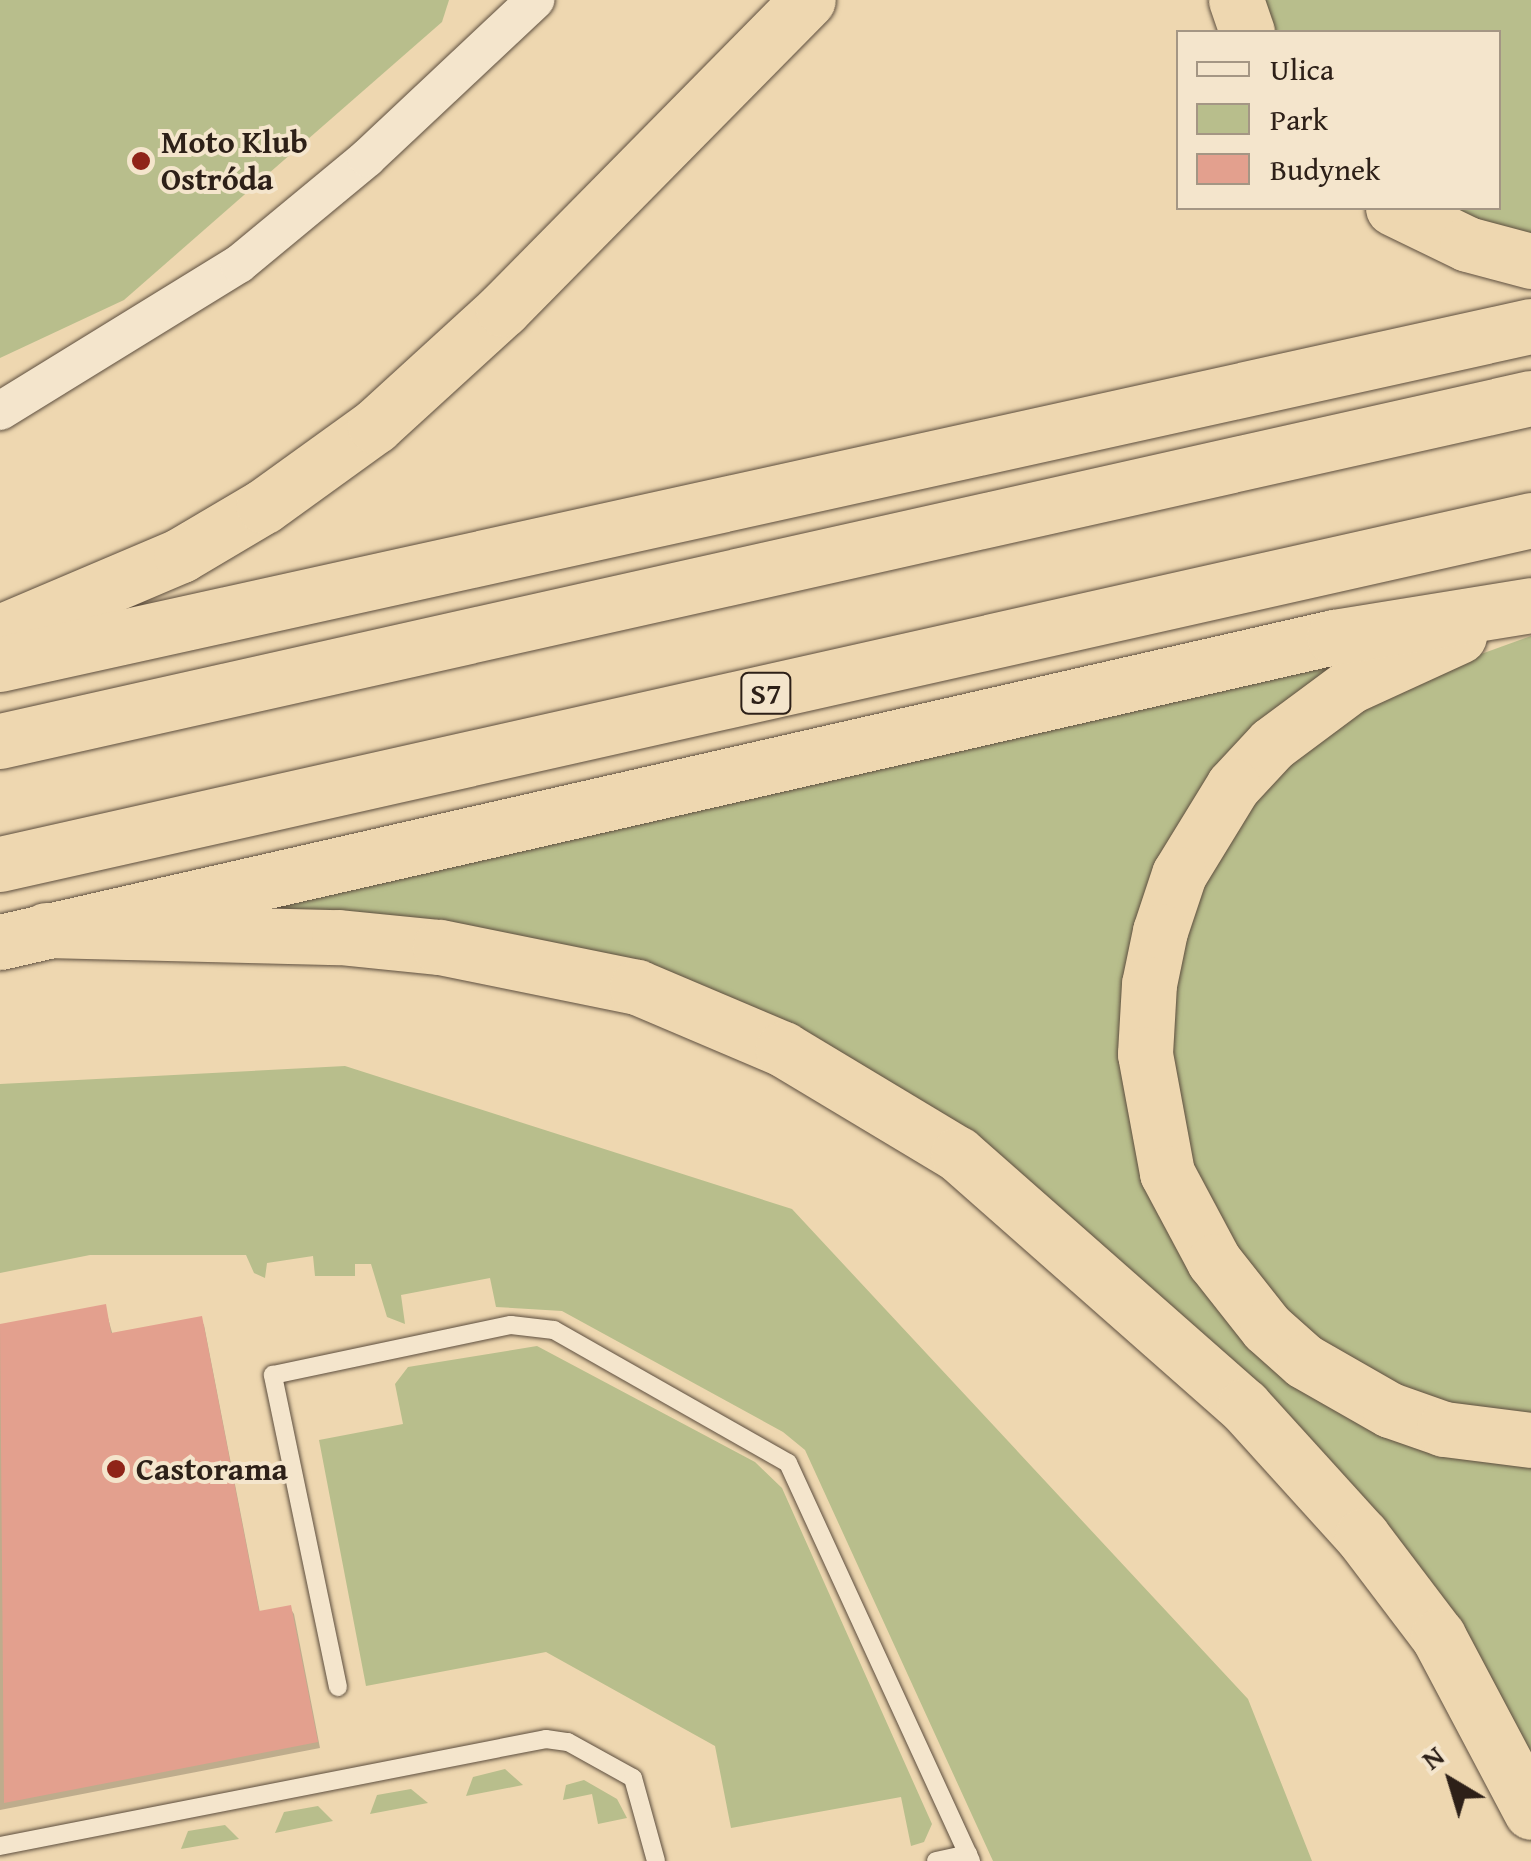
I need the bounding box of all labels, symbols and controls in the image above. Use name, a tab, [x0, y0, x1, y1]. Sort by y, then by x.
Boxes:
legend	[1176, 30, 1501, 210]
text: Ulica	[1270, 47, 1334, 91]
text: Park	[1270, 97, 1328, 141]
place label: Moto Klub Ostróda	[161, 124, 308, 199]
text: Budynek	[1270, 147, 1380, 191]
marker: Moto Klub Ostróda	[130, 150, 152, 172]
road number: S7	[738, 668, 794, 718]
place label: Castorama	[136, 1450, 288, 1488]
marker: Castorama	[105, 1458, 127, 1480]
north arrow	[1401, 1731, 1501, 1831]
text: N	[1412, 1735, 1452, 1779]

